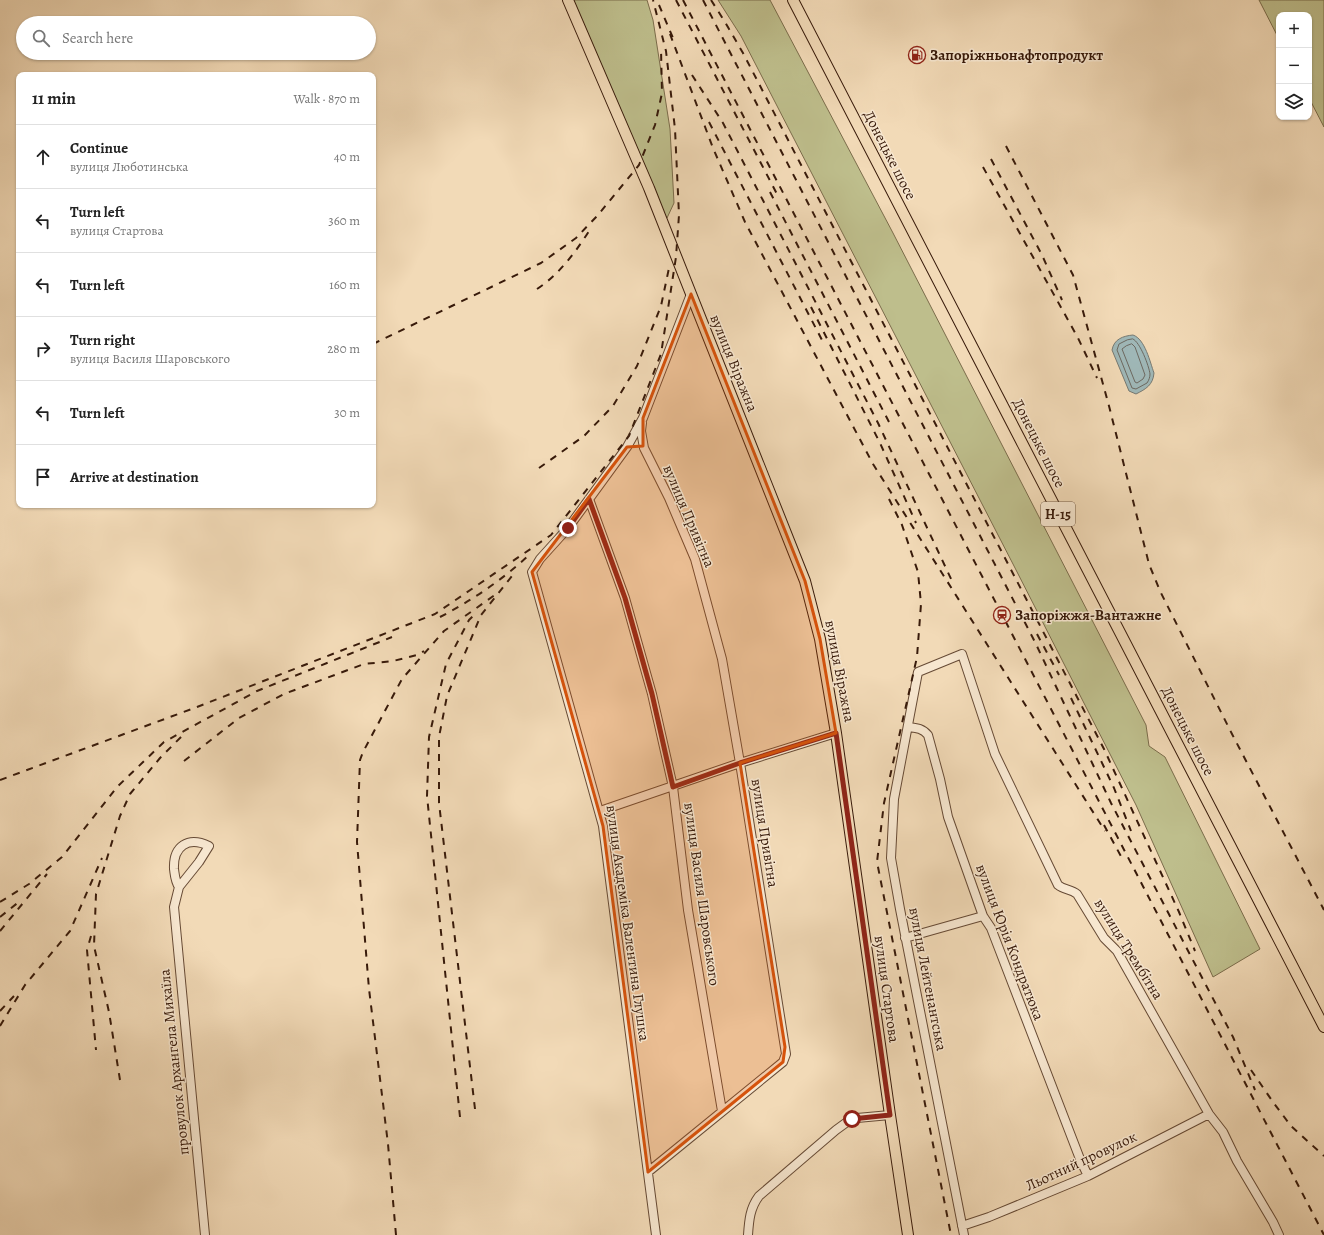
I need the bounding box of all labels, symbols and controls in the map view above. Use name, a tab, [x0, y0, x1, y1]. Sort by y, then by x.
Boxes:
map controls	[1276, 12, 1312, 120]
button: +	[1276, 12, 1312, 48]
search box	[16, 16, 376, 60]
icon: search	[30, 27, 52, 49]
text: Search here	[62, 28, 133, 48]
fuel station icon: Запоріжньонафтопродукт	[907, 45, 927, 65]
place label: Запоріжньонафтопродукт	[930, 45, 1103, 65]
button: −	[1276, 48, 1312, 84]
button: layers	[1276, 84, 1312, 120]
text: 11 min	[32, 87, 76, 110]
text: Walk · 870 m	[293, 90, 360, 107]
street label: Донецьке шосе	[859, 107, 921, 203]
text: Continue	[70, 138, 128, 158]
icon: ahead	[32, 146, 54, 168]
text: 40 m	[334, 148, 360, 165]
text: вулиця Люботинська	[70, 158, 188, 175]
text: Turn left	[70, 202, 125, 222]
icon: left	[32, 210, 54, 232]
text: 360 m	[328, 212, 360, 229]
text: вулиця Стартова	[70, 222, 163, 239]
icon: left	[32, 274, 54, 296]
text: Turn left	[70, 275, 125, 295]
text: 160 m	[329, 276, 360, 293]
street label: вулиця Віражна	[705, 311, 763, 415]
text: Turn right	[70, 330, 135, 350]
icon: right	[32, 338, 54, 360]
text: 280 m	[327, 340, 360, 357]
text: вулиця Василя Шаровського	[70, 350, 230, 367]
street label: Донецьке шосе	[1008, 395, 1070, 491]
icon: left	[32, 402, 54, 424]
text: Turn left	[70, 403, 125, 423]
text: 30 m	[334, 404, 360, 421]
street label: вулиця Привітна	[658, 462, 720, 570]
icon: arrive	[32, 466, 54, 488]
text: Arrive at destination	[70, 467, 199, 487]
road number: Н-15	[1041, 502, 1075, 526]
route end	[559, 519, 577, 537]
station icon: Запоріжжя-Вантажне	[992, 605, 1012, 625]
place label: Запоріжжя-Вантажне	[1015, 605, 1162, 625]
street label: вулиця Віражна	[820, 618, 860, 724]
street label: Донецьке шосе	[1157, 683, 1219, 779]
street label: вулиця Привітна	[747, 777, 783, 889]
street label: вулиця Василя Шаровського	[679, 801, 725, 987]
street label: вулиця Академіка Валентина Глушка	[602, 804, 654, 1042]
street label: вулиця Юрія Кондратюка	[971, 861, 1049, 1023]
street label: вулиця Трембітна	[1090, 895, 1168, 1003]
street label: вулиця Лейтенантська	[904, 906, 952, 1053]
street label: вулиця Стартова	[870, 934, 904, 1044]
street label: провулок Архангела Михаїла	[154, 968, 194, 1156]
route start	[843, 1110, 861, 1128]
street label: Льотний провулок	[1022, 1126, 1140, 1196]

